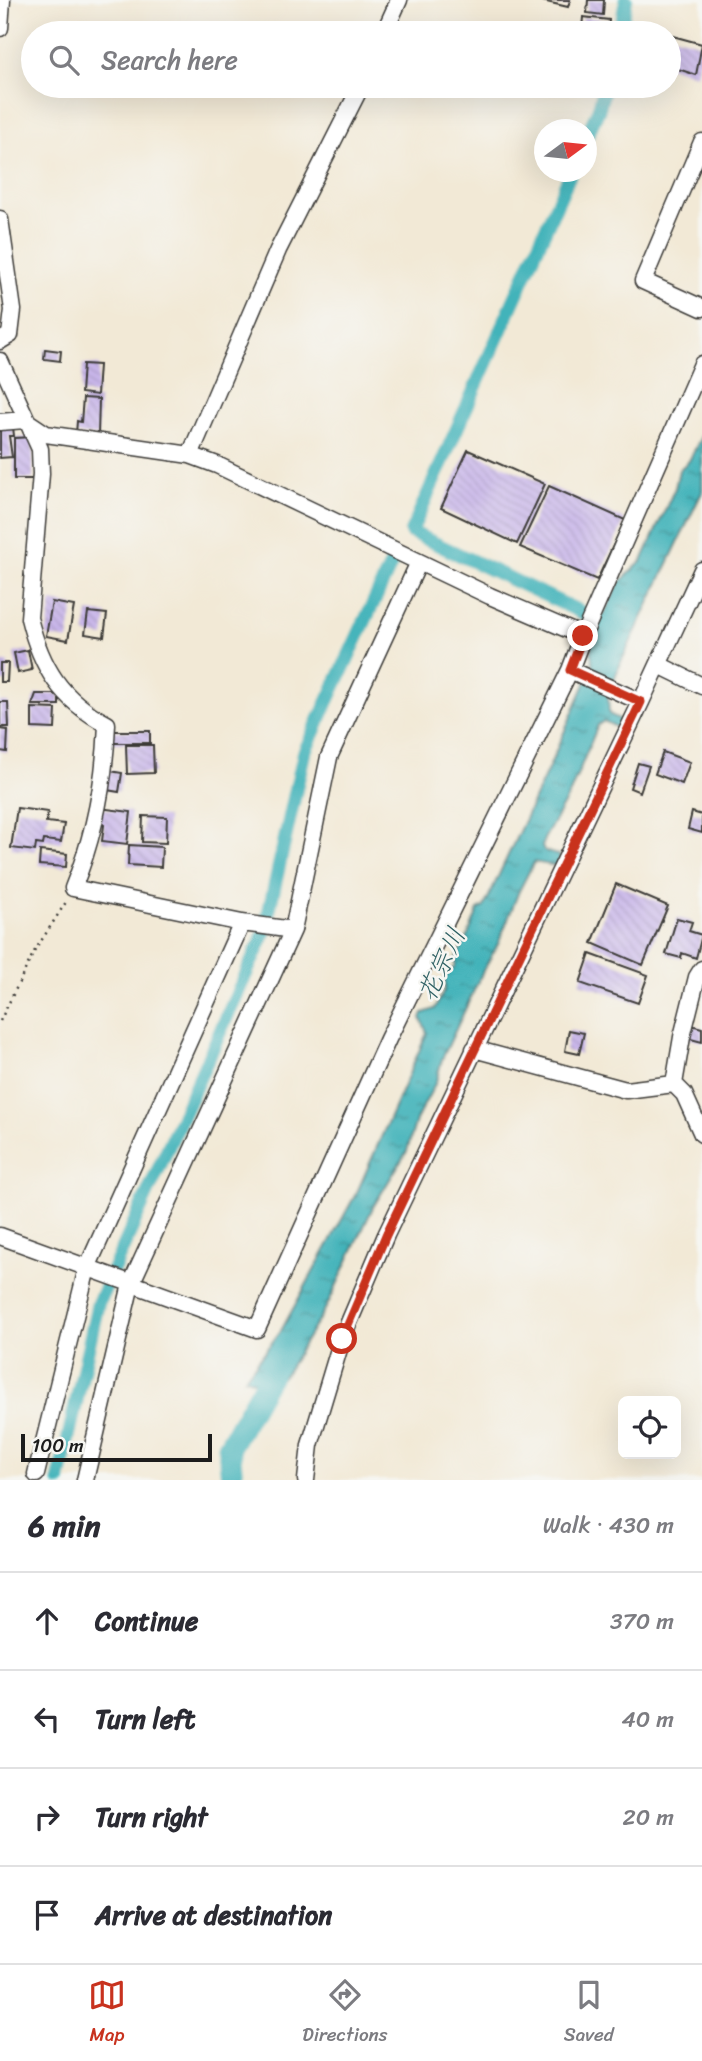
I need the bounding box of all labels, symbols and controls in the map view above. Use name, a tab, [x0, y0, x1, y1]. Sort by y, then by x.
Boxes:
search box	[21, 21, 681, 98]
text: Search here	[101, 37, 238, 83]
icon: search	[45, 41, 83, 79]
north arrow	[534, 119, 597, 182]
route end	[567, 620, 598, 651]
water label: 花宗川	[404, 919, 478, 1009]
route start	[326, 1323, 357, 1354]
map controls	[618, 1396, 681, 1459]
button: locate	[618, 1396, 681, 1459]
text: 100 m	[32, 1429, 84, 1462]
scale bar	[21, 1431, 212, 1463]
text: 6 min	[28, 1499, 100, 1553]
text: Walk · 430 m	[543, 1505, 674, 1546]
text: Continue	[95, 1598, 198, 1644]
text: 370 m	[610, 1601, 674, 1642]
icon: ahead	[28, 1602, 66, 1640]
text: Turn left	[95, 1696, 195, 1742]
text: 40 m	[621, 1699, 674, 1740]
icon: left	[28, 1700, 66, 1738]
text: Turn right	[95, 1794, 208, 1840]
text: 20 m	[623, 1797, 674, 1838]
icon: right	[28, 1798, 66, 1836]
text: Arrive at destination	[95, 1892, 332, 1938]
icon: arrive	[28, 1896, 66, 1934]
tab: Map	[88, 1976, 126, 2051]
tab: Directions	[302, 1976, 388, 2051]
tab: Saved	[564, 1976, 614, 2051]

